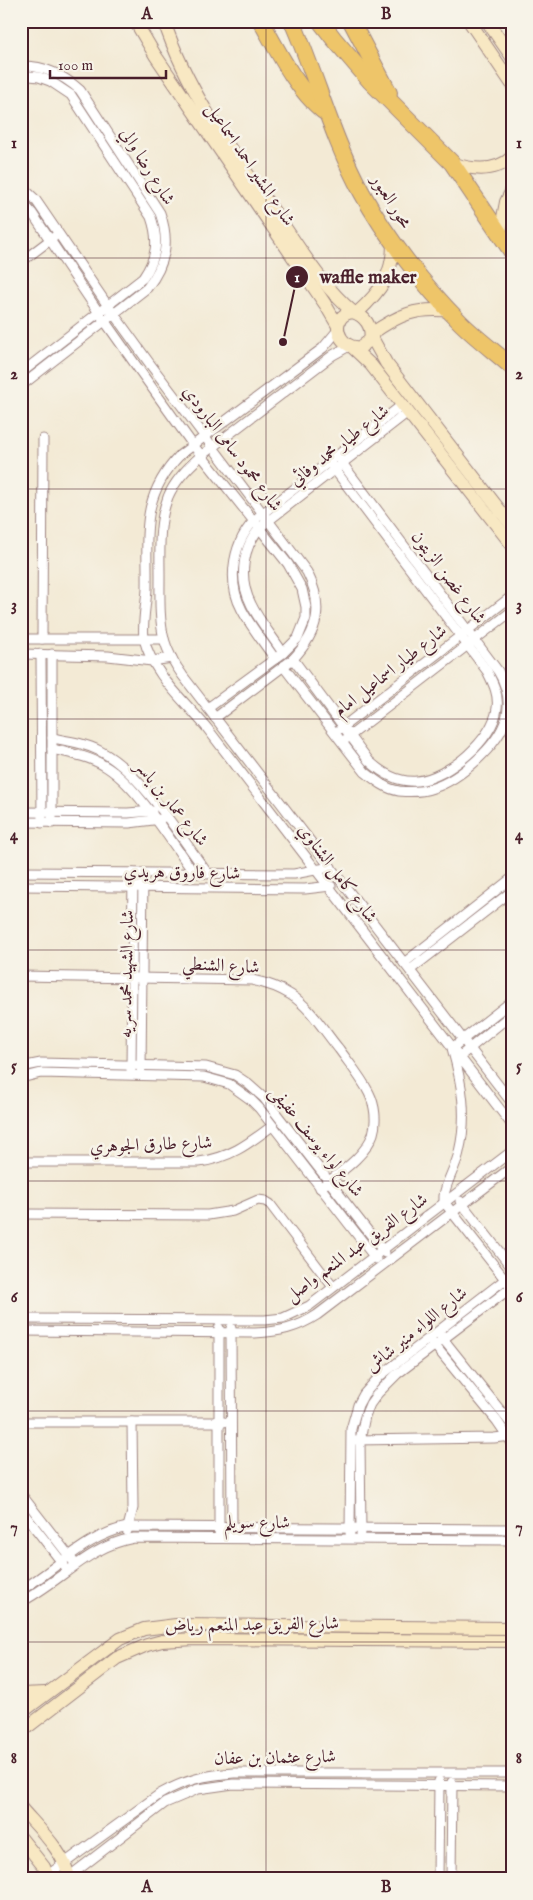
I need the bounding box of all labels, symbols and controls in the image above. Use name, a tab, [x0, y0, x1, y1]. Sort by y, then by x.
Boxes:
text: A	[141, 5, 154, 25]
text: B	[381, 5, 392, 25]
scale bar	[50, 48, 166, 80]
text: 100 m	[58, 56, 94, 75]
street label: شارع المشير احمد اسماعيل	[198, 99, 300, 232]
street label: شارع رضا والي	[112, 124, 180, 211]
text: 1	[11, 134, 17, 154]
text: 1	[516, 134, 522, 154]
street label: محور العبور	[364, 169, 416, 233]
callout: waffle maker	[285, 260, 427, 294]
text: waffle maker	[318, 266, 418, 290]
text: 1	[294, 268, 300, 287]
text: 2	[10, 365, 18, 385]
text: 2	[515, 365, 523, 385]
street label: شارع محمود سامى البارودي	[175, 381, 287, 518]
street label: شارع طيار محمد وفائي	[285, 400, 396, 494]
street label: شارع غصن الزيتون	[404, 527, 490, 630]
text: 3	[11, 596, 17, 616]
text: 3	[516, 596, 522, 616]
street label: شارع طيار اسماعيل امام	[330, 620, 454, 725]
street label: شارع عمار بن ياسر	[126, 755, 213, 853]
street label: شارع كامل الشناوي	[290, 820, 382, 929]
text: 4	[10, 826, 19, 846]
text: 4	[515, 826, 524, 846]
street label: شارع فاروق هريدي	[123, 861, 240, 888]
street label: شارع الشهيد محمد سريه	[115, 910, 142, 1038]
street label: شارع الشنطي	[182, 953, 260, 984]
text: 5	[11, 1057, 17, 1077]
text: 5	[516, 1057, 522, 1077]
street label: شارع لواء يوسف عفيفى	[262, 1081, 368, 1204]
street label: شارع طارق الجوهري	[89, 1132, 213, 1161]
street label: شارع الفريق عبد المنعم واصل	[281, 1189, 435, 1311]
street label: شارع اللواء منير شاش	[361, 1282, 474, 1380]
text: 6	[11, 1288, 19, 1308]
text: 6	[516, 1288, 524, 1308]
street label: شارع سويلم	[224, 1512, 290, 1540]
text: 7	[10, 1518, 18, 1538]
text: 7	[515, 1518, 523, 1538]
street label: شارع الفريق عبد المنعم رياض	[165, 1612, 339, 1643]
street label: شارع عثمان بن عفان	[214, 1746, 336, 1773]
text: 8	[11, 1749, 17, 1769]
text: 8	[516, 1749, 522, 1769]
text: A	[141, 1878, 154, 1898]
text: B	[381, 1878, 392, 1898]

